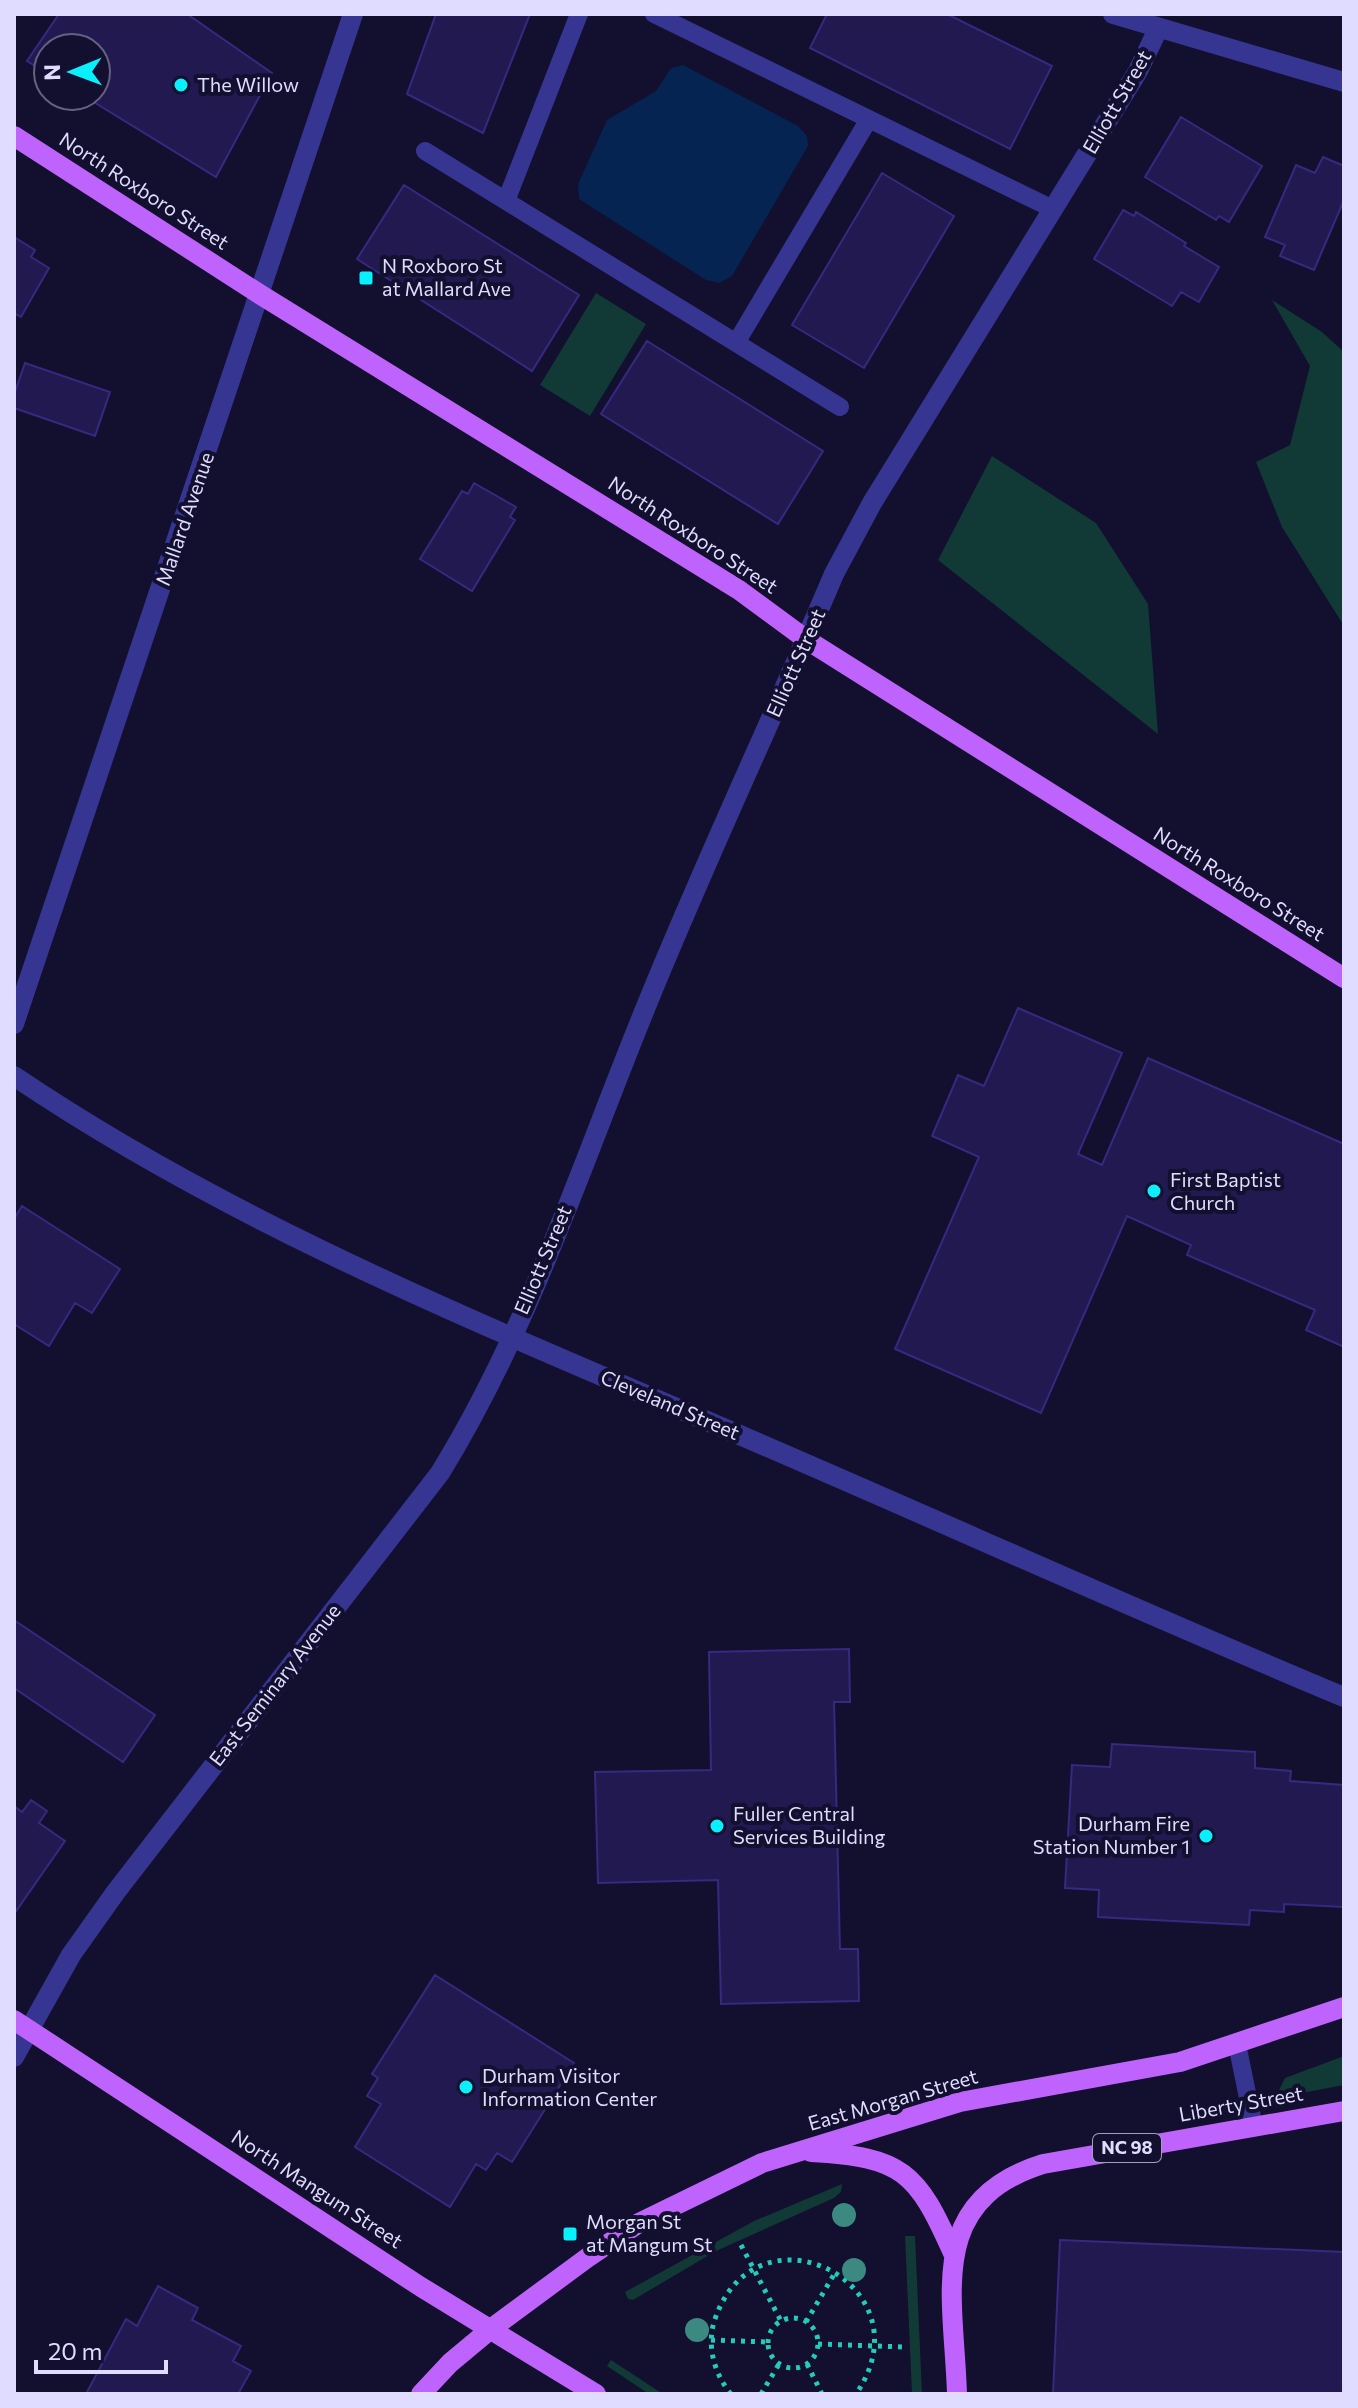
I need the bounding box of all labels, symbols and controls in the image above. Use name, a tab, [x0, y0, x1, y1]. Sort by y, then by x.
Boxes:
north arrow	[32, 32, 112, 112]
street label: Elliott Street	[1077, 45, 1155, 158]
text: N	[38, 64, 65, 81]
place label: The Willow	[197, 72, 299, 96]
marker: The Willow	[172, 76, 190, 94]
street label: North Roxboro Street	[55, 126, 234, 254]
place label: N Roxboro St at Mallard Ave	[382, 253, 511, 300]
marker: N Roxboro St at Mallard Ave	[357, 269, 375, 287]
street label: Mallard Avenue	[150, 449, 218, 589]
street label: North Roxboro Street	[604, 470, 783, 598]
street label: Elliott Street	[761, 605, 830, 720]
street label: North Roxboro Street	[1150, 821, 1329, 946]
place label: First Baptist Church	[1170, 1167, 1281, 1214]
marker: First Baptist Church	[1145, 1182, 1163, 1200]
street label: Elliott Street	[508, 1202, 576, 1318]
street label: Cleveland Street	[597, 1364, 743, 1444]
street label: East Seminary Avenue	[203, 1599, 345, 1770]
place label: Fuller Central Services Building	[733, 1801, 885, 1848]
place label: Durham Fire Station Number 1	[1033, 1811, 1190, 1858]
marker: Fuller Central Services Building	[708, 1817, 726, 1835]
marker: Durham Fire Station Number 1	[1197, 1827, 1215, 1845]
place label: Durham Visitor Information Center	[482, 2063, 657, 2110]
street label: East Morgan Street	[805, 2063, 980, 2135]
marker: Durham Visitor Information Center	[457, 2078, 475, 2096]
street label: Liberty Street	[1177, 2080, 1305, 2126]
street label: North Mangum Street	[227, 2124, 408, 2252]
road number: NC 98	[1093, 2134, 1161, 2162]
place label: Morgan St at Mangum St	[586, 2209, 712, 2256]
marker: Morgan St at Mangum St	[561, 2225, 579, 2243]
scale bar	[36, 2324, 166, 2374]
text: 20 m	[48, 2336, 102, 2365]

